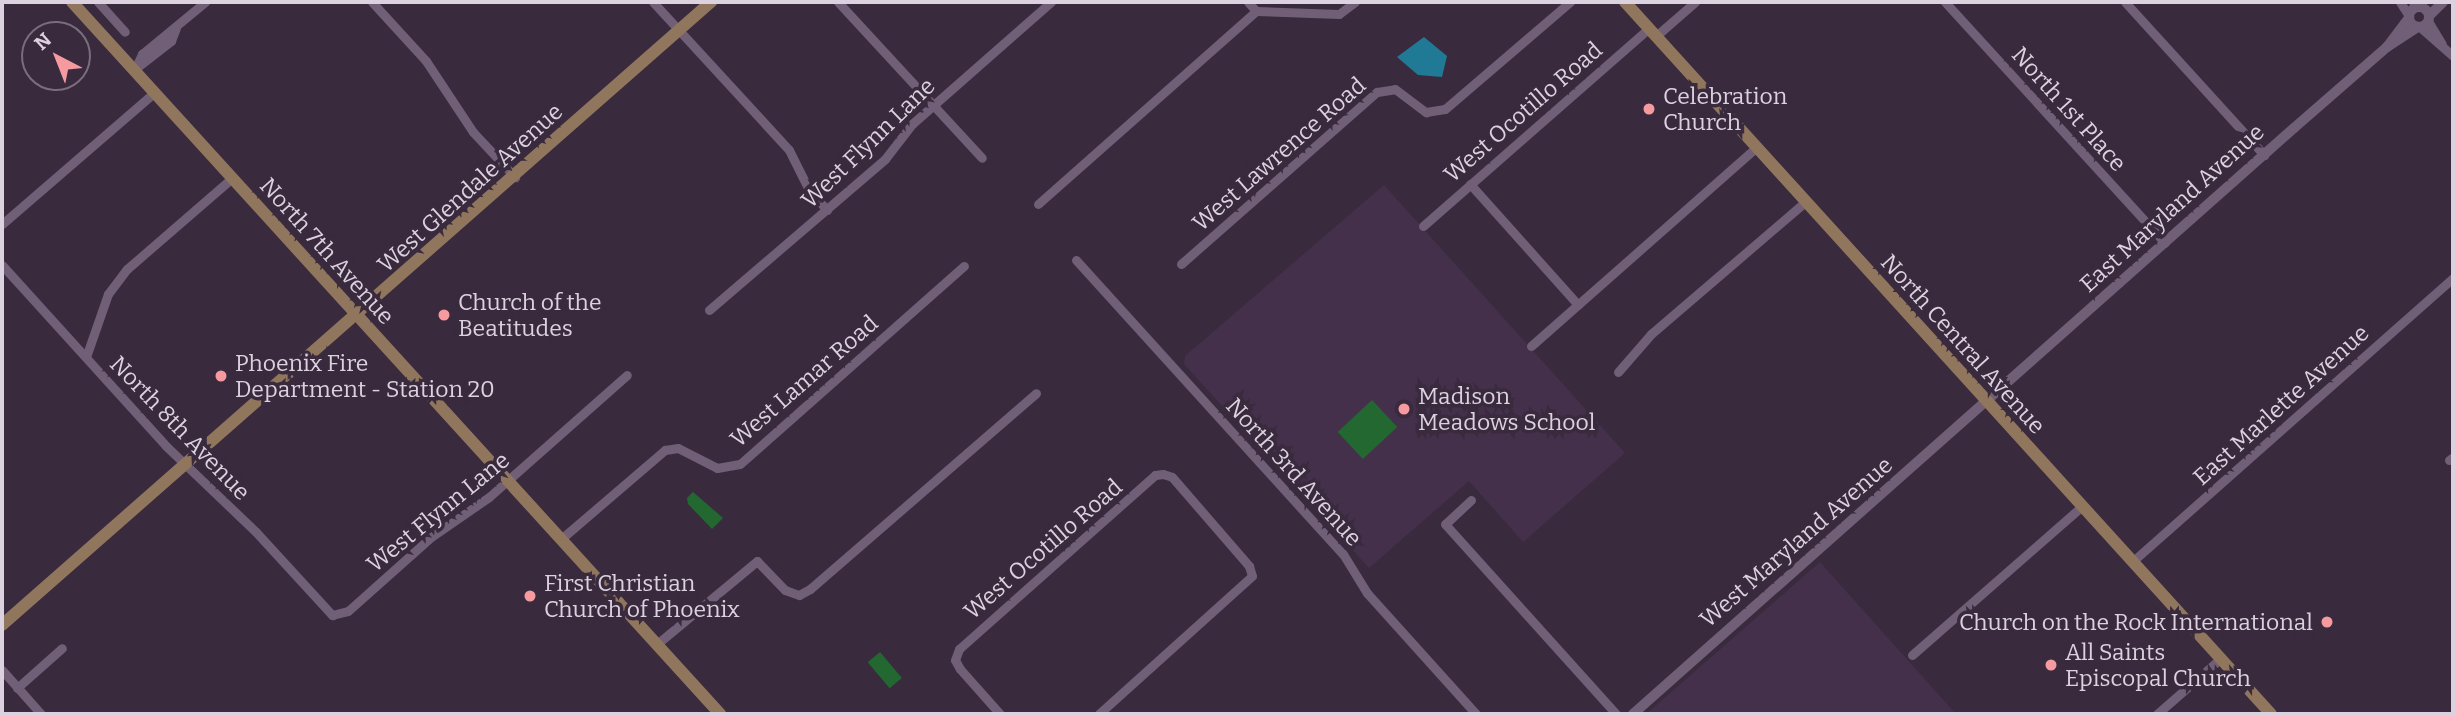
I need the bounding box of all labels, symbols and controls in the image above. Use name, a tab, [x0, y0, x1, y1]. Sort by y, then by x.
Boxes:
north arrow	[21, 21, 91, 91]
text: N	[30, 28, 56, 55]
street label: West Ocotillo Road	[1438, 36, 1608, 188]
street label: North 1st Place	[2006, 41, 2132, 177]
street label: West Lawrence Road	[1187, 71, 1371, 237]
street label: West Flynn Lane	[795, 72, 941, 214]
place label: Celebration Church	[1663, 82, 1787, 136]
street label: West Glendale Avenue	[372, 98, 568, 278]
marker: Celebration Church	[1641, 101, 1657, 117]
street label: East Maryland Avenue	[2074, 118, 2270, 298]
street label: North 7th Avenue	[254, 172, 400, 330]
street label: North Central Avenue	[1875, 249, 2051, 439]
place label: Church of the Beatitudes	[458, 288, 601, 342]
marker: Church of the Beatitudes	[436, 307, 452, 323]
street label: West Lamar Road	[724, 309, 884, 453]
street label: East Marlette Avenue	[2188, 319, 2374, 491]
place label: Phoenix Fire Department - Station 20	[235, 349, 495, 403]
street label: North 8th Avenue	[104, 350, 256, 506]
marker: Phoenix Fire Department - Station 20	[213, 368, 229, 384]
place label: Madison Meadows School	[1418, 382, 1595, 436]
street label: North 3rd Avenue	[1220, 392, 1368, 552]
marker: Madison Meadows School	[1396, 401, 1412, 417]
street label: West Flynn Lane	[361, 446, 515, 578]
street label: West Maryland Avenue	[1694, 451, 1898, 633]
street label: West Ocotillo Road	[958, 473, 1128, 625]
place label: First Christian Church of Phoenix	[544, 569, 740, 623]
marker: First Christian Church of Phoenix	[522, 588, 538, 604]
place label: Church on the Rock International	[1959, 608, 2313, 636]
marker: Church on the Rock International	[2319, 614, 2335, 630]
place label: All Saints Episcopal Church	[2065, 638, 2251, 692]
marker: All Saints Episcopal Church	[2043, 657, 2059, 673]

